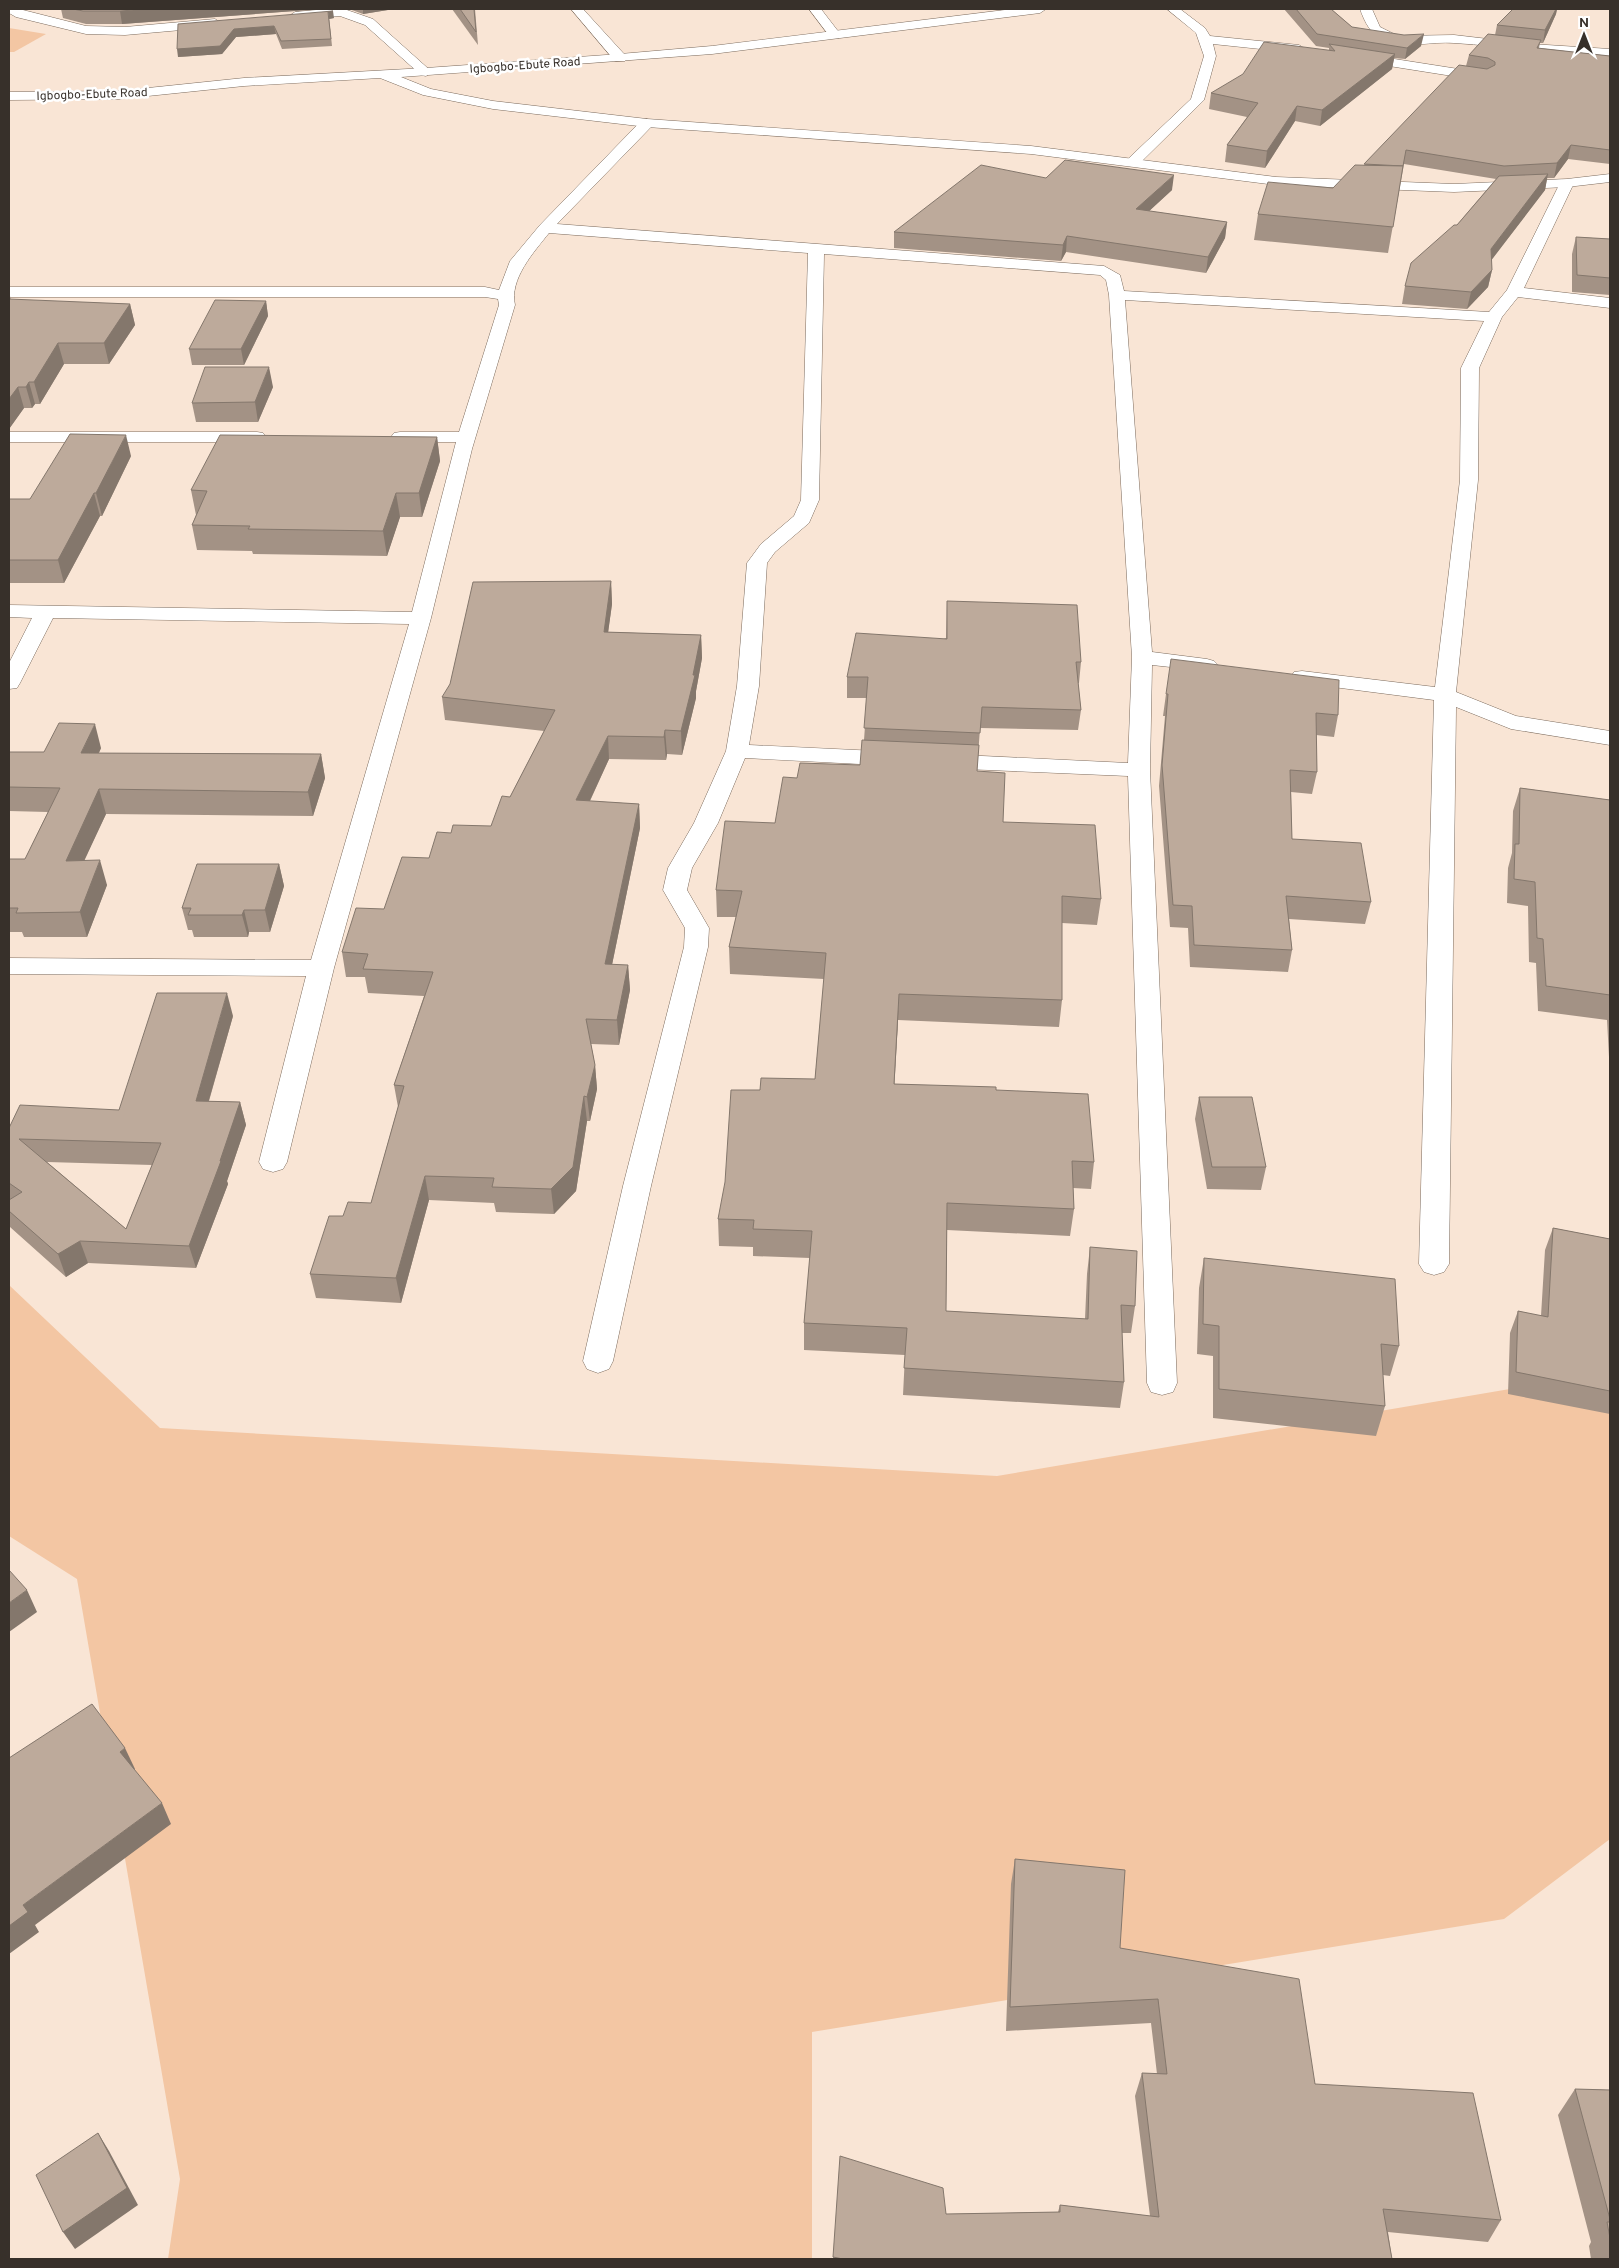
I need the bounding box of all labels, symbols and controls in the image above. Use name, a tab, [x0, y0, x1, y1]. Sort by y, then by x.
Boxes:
north arrow	[1559, 10, 1609, 60]
text: N	[1579, 15, 1589, 32]
street label: Igbogbo-Ebute Road	[469, 54, 581, 78]
street label: Igbogbo-Ebute Road	[36, 85, 148, 105]

